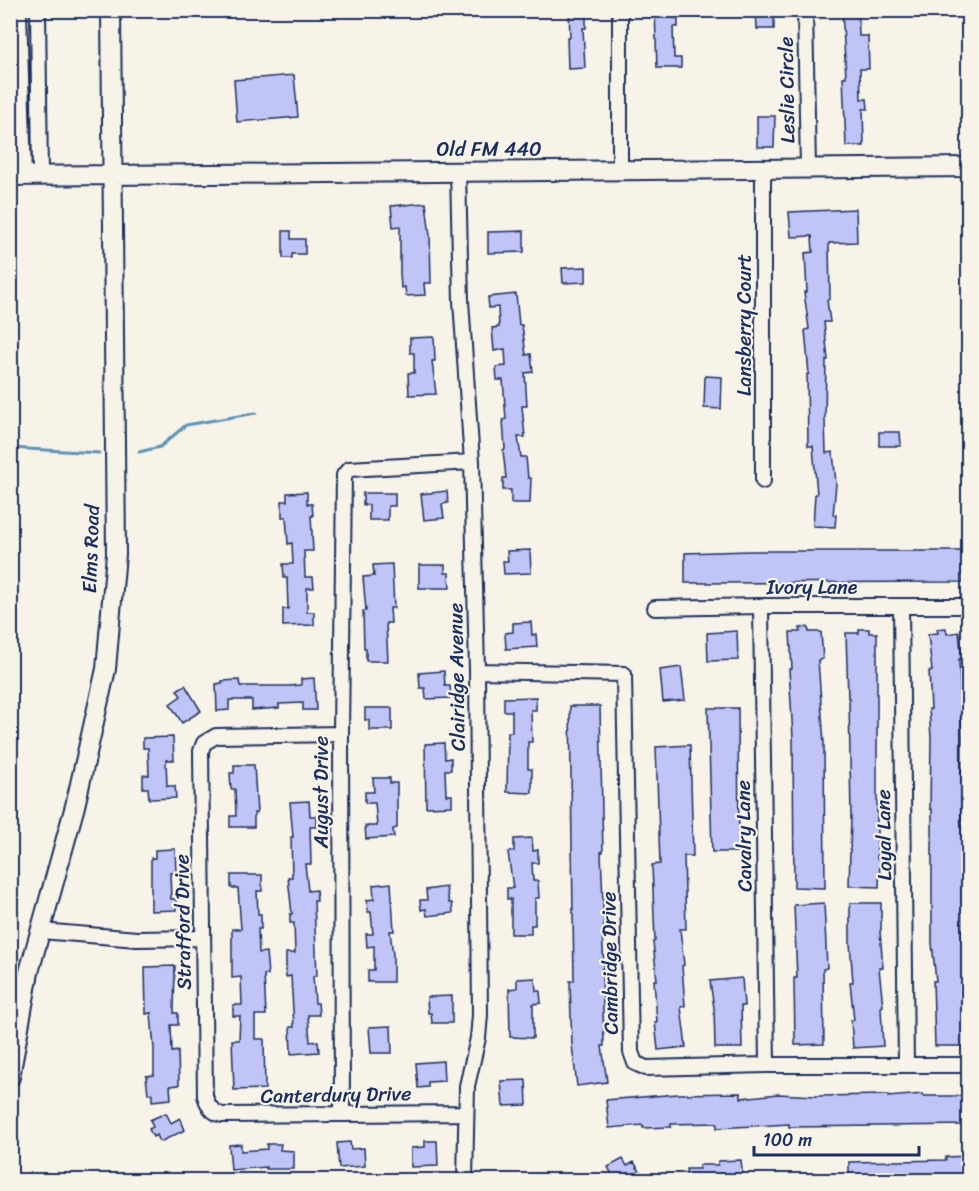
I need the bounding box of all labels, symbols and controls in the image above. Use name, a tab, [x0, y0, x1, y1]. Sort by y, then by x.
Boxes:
street label: Leslie Circle	[769, 36, 805, 144]
street label: Old FM 440	[436, 132, 542, 167]
street label: Lansberry Court	[727, 254, 762, 396]
street label: Elms Road	[72, 503, 110, 594]
street label: Ivory Lane	[766, 570, 858, 605]
street label: Clairidge Avenue	[438, 603, 476, 751]
street label: August Drive	[304, 736, 339, 849]
street label: Cavalry Lane	[726, 780, 762, 892]
street label: Loyal Lane	[866, 789, 902, 881]
street label: Stratford Drive	[164, 854, 202, 990]
street label: Cambridge Drive	[591, 891, 629, 1035]
street label: Canterdury Drive	[260, 1076, 412, 1114]
scale bar	[754, 1119, 919, 1157]
text: 100 m	[763, 1124, 812, 1156]

